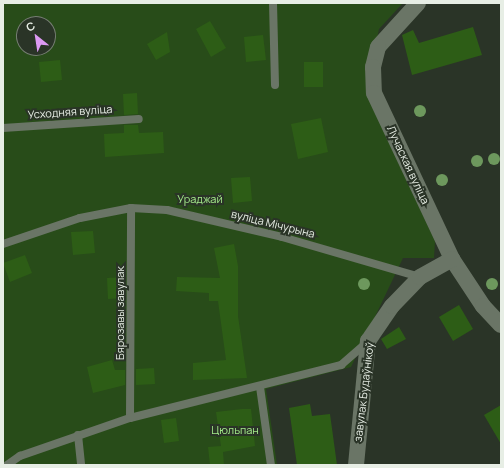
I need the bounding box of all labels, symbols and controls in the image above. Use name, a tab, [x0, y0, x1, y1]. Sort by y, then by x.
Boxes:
north arrow	[16, 16, 56, 56]
text: С	[23, 18, 38, 35]
street label: Усходняя вуліца	[27, 102, 113, 122]
street label: Лучаская вуліца	[384, 124, 432, 206]
park label: Ураджай	[177, 192, 223, 206]
street label: вуліца Мічурына	[230, 207, 316, 241]
street label: Бярозавы завулак	[113, 266, 127, 360]
street label: завулак Будаўнікоў	[351, 341, 377, 443]
park label: Цюльпан	[211, 423, 259, 437]

